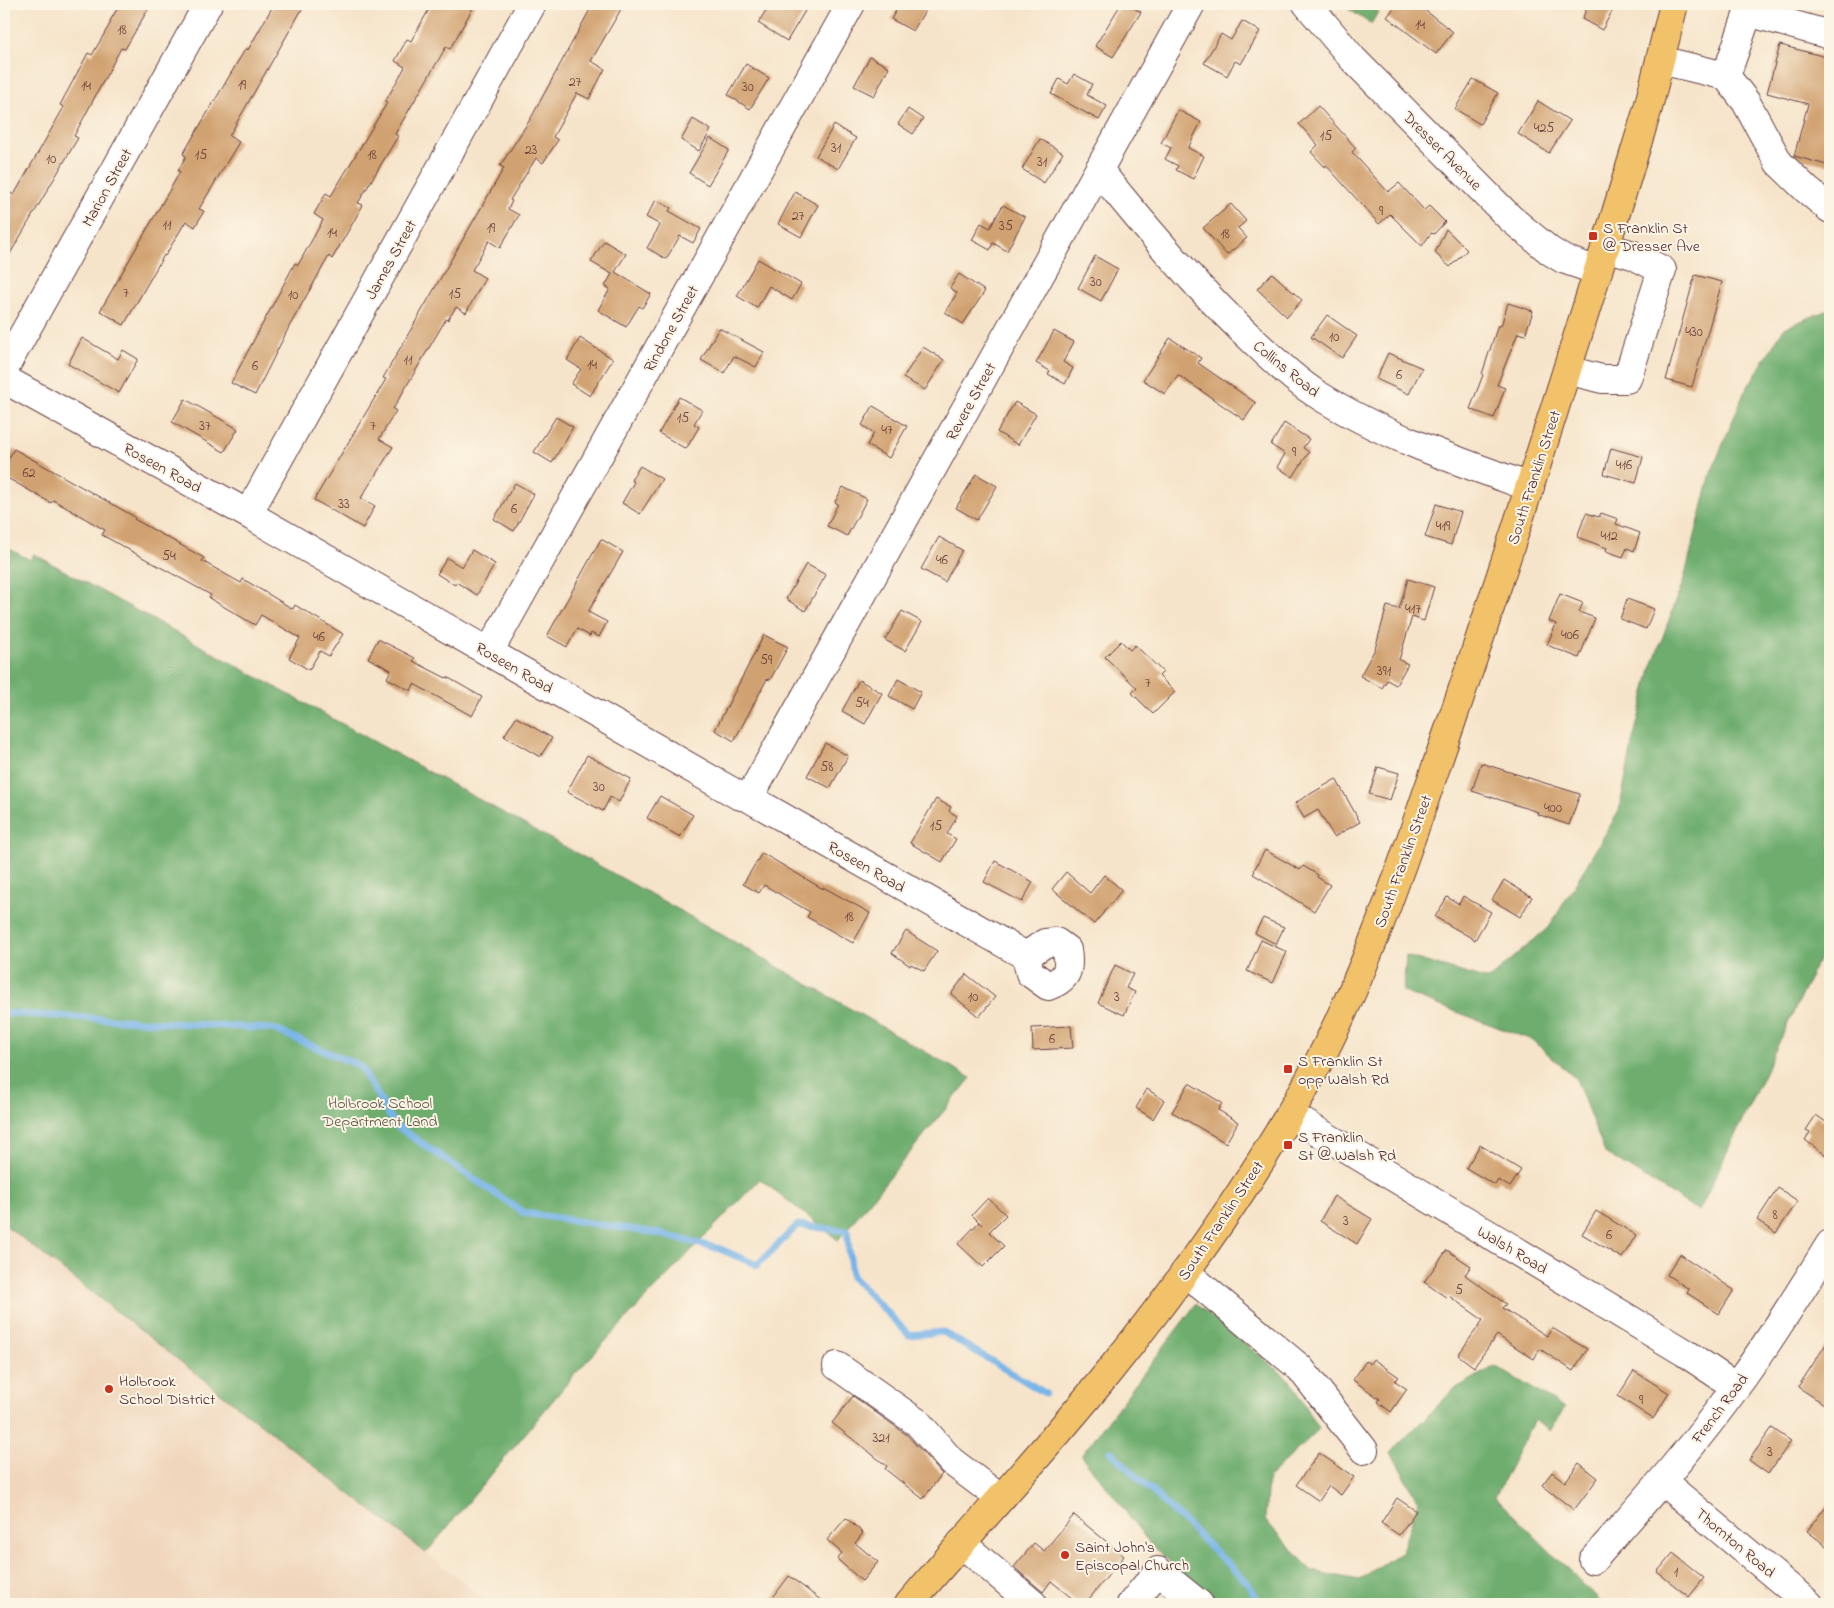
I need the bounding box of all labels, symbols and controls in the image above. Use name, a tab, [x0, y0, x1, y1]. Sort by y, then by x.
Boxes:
house number: 14	[1415, 15, 1425, 36]
house number: 18	[117, 20, 127, 41]
house number: 27	[569, 72, 582, 93]
house number: 19	[238, 75, 247, 96]
house number: 14	[81, 76, 91, 97]
house number: 30	[742, 77, 754, 98]
street label: Dresser Avenue	[1396, 105, 1487, 197]
house number: 425	[1534, 118, 1554, 139]
house number: 15	[1320, 126, 1332, 147]
house number: 31	[831, 138, 842, 159]
house number: 23	[525, 140, 538, 161]
street label: Marion Street	[76, 144, 140, 232]
house number: 15	[195, 145, 207, 166]
house number: 18	[367, 145, 377, 166]
house number: 10	[46, 149, 56, 170]
house number: 31	[1037, 152, 1048, 173]
house number: 9	[1379, 201, 1384, 222]
house number: 27	[792, 206, 805, 227]
house number: 11	[163, 215, 172, 236]
street label: James Street	[360, 215, 424, 304]
house number: 35	[999, 216, 1013, 237]
place label: S Franklin St @ Dresser Ave	[1603, 217, 1701, 259]
house number: 19	[487, 218, 496, 239]
house number: 14	[327, 223, 337, 244]
house number: 18	[1220, 224, 1230, 245]
marker: S Franklin St @ Dresser Ave	[1587, 230, 1599, 242]
house number: 30	[1090, 272, 1102, 293]
street label: Rindone Street	[638, 280, 706, 377]
house number: 7	[123, 283, 129, 304]
house number: 15	[449, 284, 461, 305]
house number: 10	[288, 285, 298, 306]
house number: 430	[1685, 322, 1703, 343]
house number: 10	[1329, 327, 1339, 348]
street label: Collins Road	[1247, 335, 1324, 404]
house number: 11	[404, 350, 413, 371]
house number: 14	[587, 355, 597, 376]
house number: 6	[252, 356, 258, 377]
street label: Revere Street	[940, 358, 1003, 446]
house number: 6	[1396, 365, 1402, 386]
street label: South Franklin Street	[1502, 407, 1568, 548]
house number: 15	[677, 408, 689, 429]
house number: 37	[199, 416, 211, 437]
house number: 7	[370, 416, 376, 437]
house number: 47	[881, 420, 893, 441]
street label: Roseen Road	[118, 437, 206, 500]
house number: 9	[1292, 442, 1297, 463]
house number: 416	[1616, 455, 1632, 476]
house number: 62	[22, 463, 36, 484]
house number: 33	[338, 494, 350, 515]
house number: 6	[511, 499, 517, 520]
house number: 419	[1436, 516, 1451, 537]
house number: 412	[1600, 526, 1618, 547]
house number: 54	[162, 546, 176, 567]
house number: 46	[936, 550, 948, 571]
house number: 417	[1405, 599, 1421, 620]
house number: 406	[1561, 625, 1579, 646]
house number: 46	[313, 627, 325, 648]
street label: Roseen Road	[471, 637, 557, 701]
house number: 59	[760, 650, 773, 671]
house number: 391	[1377, 661, 1392, 682]
house number: 7	[1145, 673, 1151, 694]
house number: 54	[855, 693, 869, 714]
house number: 58	[820, 757, 834, 778]
house number: 30	[593, 777, 605, 798]
street label: South Franklin Street	[1369, 791, 1439, 932]
house number: 400	[1544, 798, 1562, 819]
house number: 15	[930, 816, 942, 837]
street label: Roseen Road	[823, 836, 909, 900]
house number: 18	[844, 907, 854, 928]
house number: 10	[968, 987, 978, 1008]
house number: 3	[1114, 987, 1120, 1008]
house number: 6	[1049, 1029, 1055, 1050]
place label: S Franklin St opp Walsh Rd	[1298, 1050, 1389, 1092]
marker: S Franklin St opp Walsh Rd	[1282, 1063, 1294, 1075]
park label: Holbrook School Department Land	[322, 1092, 437, 1134]
place label: S Franklin St @ Walsh Rd	[1298, 1126, 1396, 1168]
marker: S Franklin St @ Walsh Rd	[1282, 1139, 1294, 1151]
street label: South Franklin Street	[1173, 1156, 1271, 1286]
house number: 8	[1772, 1205, 1778, 1226]
house number: 3	[1343, 1211, 1349, 1232]
street label: Walsh Road	[1472, 1220, 1552, 1281]
house number: 6	[1606, 1225, 1612, 1246]
house number: 5	[1455, 1280, 1463, 1301]
street label: French Road	[1686, 1369, 1755, 1450]
place label: Holbrook School District	[119, 1370, 216, 1412]
marker: Holbrook School District	[103, 1383, 115, 1395]
house number: 9	[1639, 1390, 1644, 1411]
house number: 321	[872, 1428, 890, 1449]
house number: 3	[1767, 1442, 1773, 1463]
street label: Thornton Road	[1689, 1503, 1780, 1584]
place label: Saint John's Episcopal Church	[1075, 1536, 1189, 1578]
marker: Saint John's Episcopal Church	[1059, 1549, 1071, 1561]
house number: 1	[1674, 1562, 1679, 1583]

